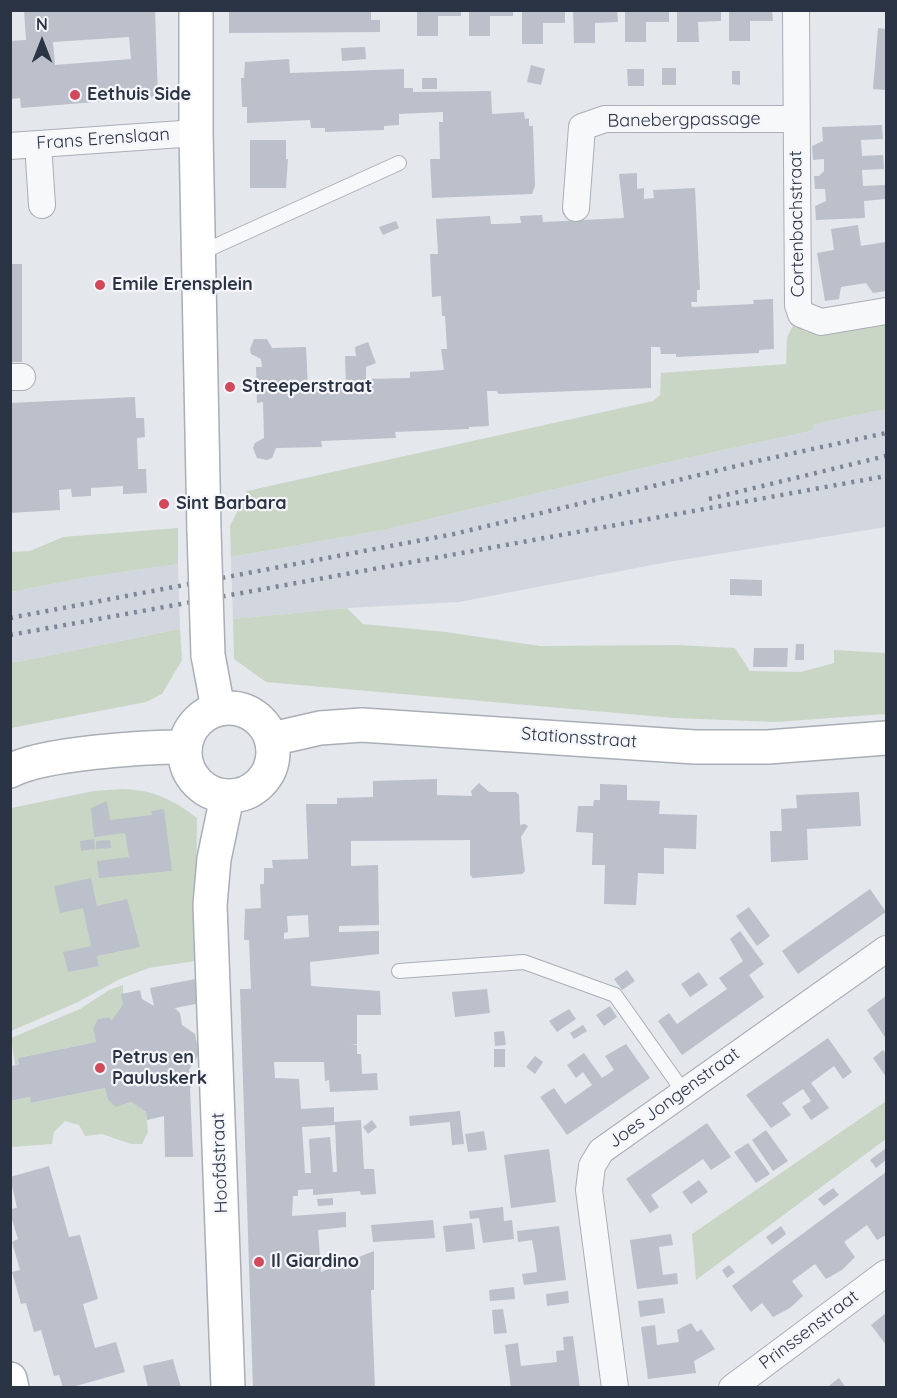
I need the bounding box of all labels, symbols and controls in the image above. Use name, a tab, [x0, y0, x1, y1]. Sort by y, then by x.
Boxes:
north arrow	[12, 12, 72, 72]
text: N	[36, 14, 48, 34]
place label: Eethuis Side	[87, 84, 191, 106]
marker: Eethuis Side	[68, 88, 82, 102]
street label: Banebergpassage	[607, 108, 761, 132]
street label: Frans Erenslaan	[36, 124, 170, 154]
street label: Cortenbachstraat	[785, 150, 809, 298]
place label: Emile Erensplein	[112, 274, 253, 296]
marker: Emile Erensplein	[93, 278, 107, 292]
place label: Streeperstraat	[242, 376, 372, 398]
marker: Streeperstraat	[223, 380, 237, 394]
place label: Sint Barbara	[176, 493, 287, 515]
marker: Sint Barbara	[157, 497, 171, 511]
street label: Stationsstraat	[520, 723, 638, 753]
street label: Joes Jongenstraat	[604, 1043, 744, 1153]
place label: Petrus en Pauluskerk	[112, 1047, 207, 1090]
marker: Petrus en Pauluskerk	[93, 1061, 107, 1075]
street label: Hoofdstraat	[207, 1112, 233, 1214]
place label: Il Giardino	[271, 1251, 359, 1273]
marker: Il Giardino	[252, 1255, 266, 1269]
street label: Prinssenstraat	[755, 1286, 863, 1374]

